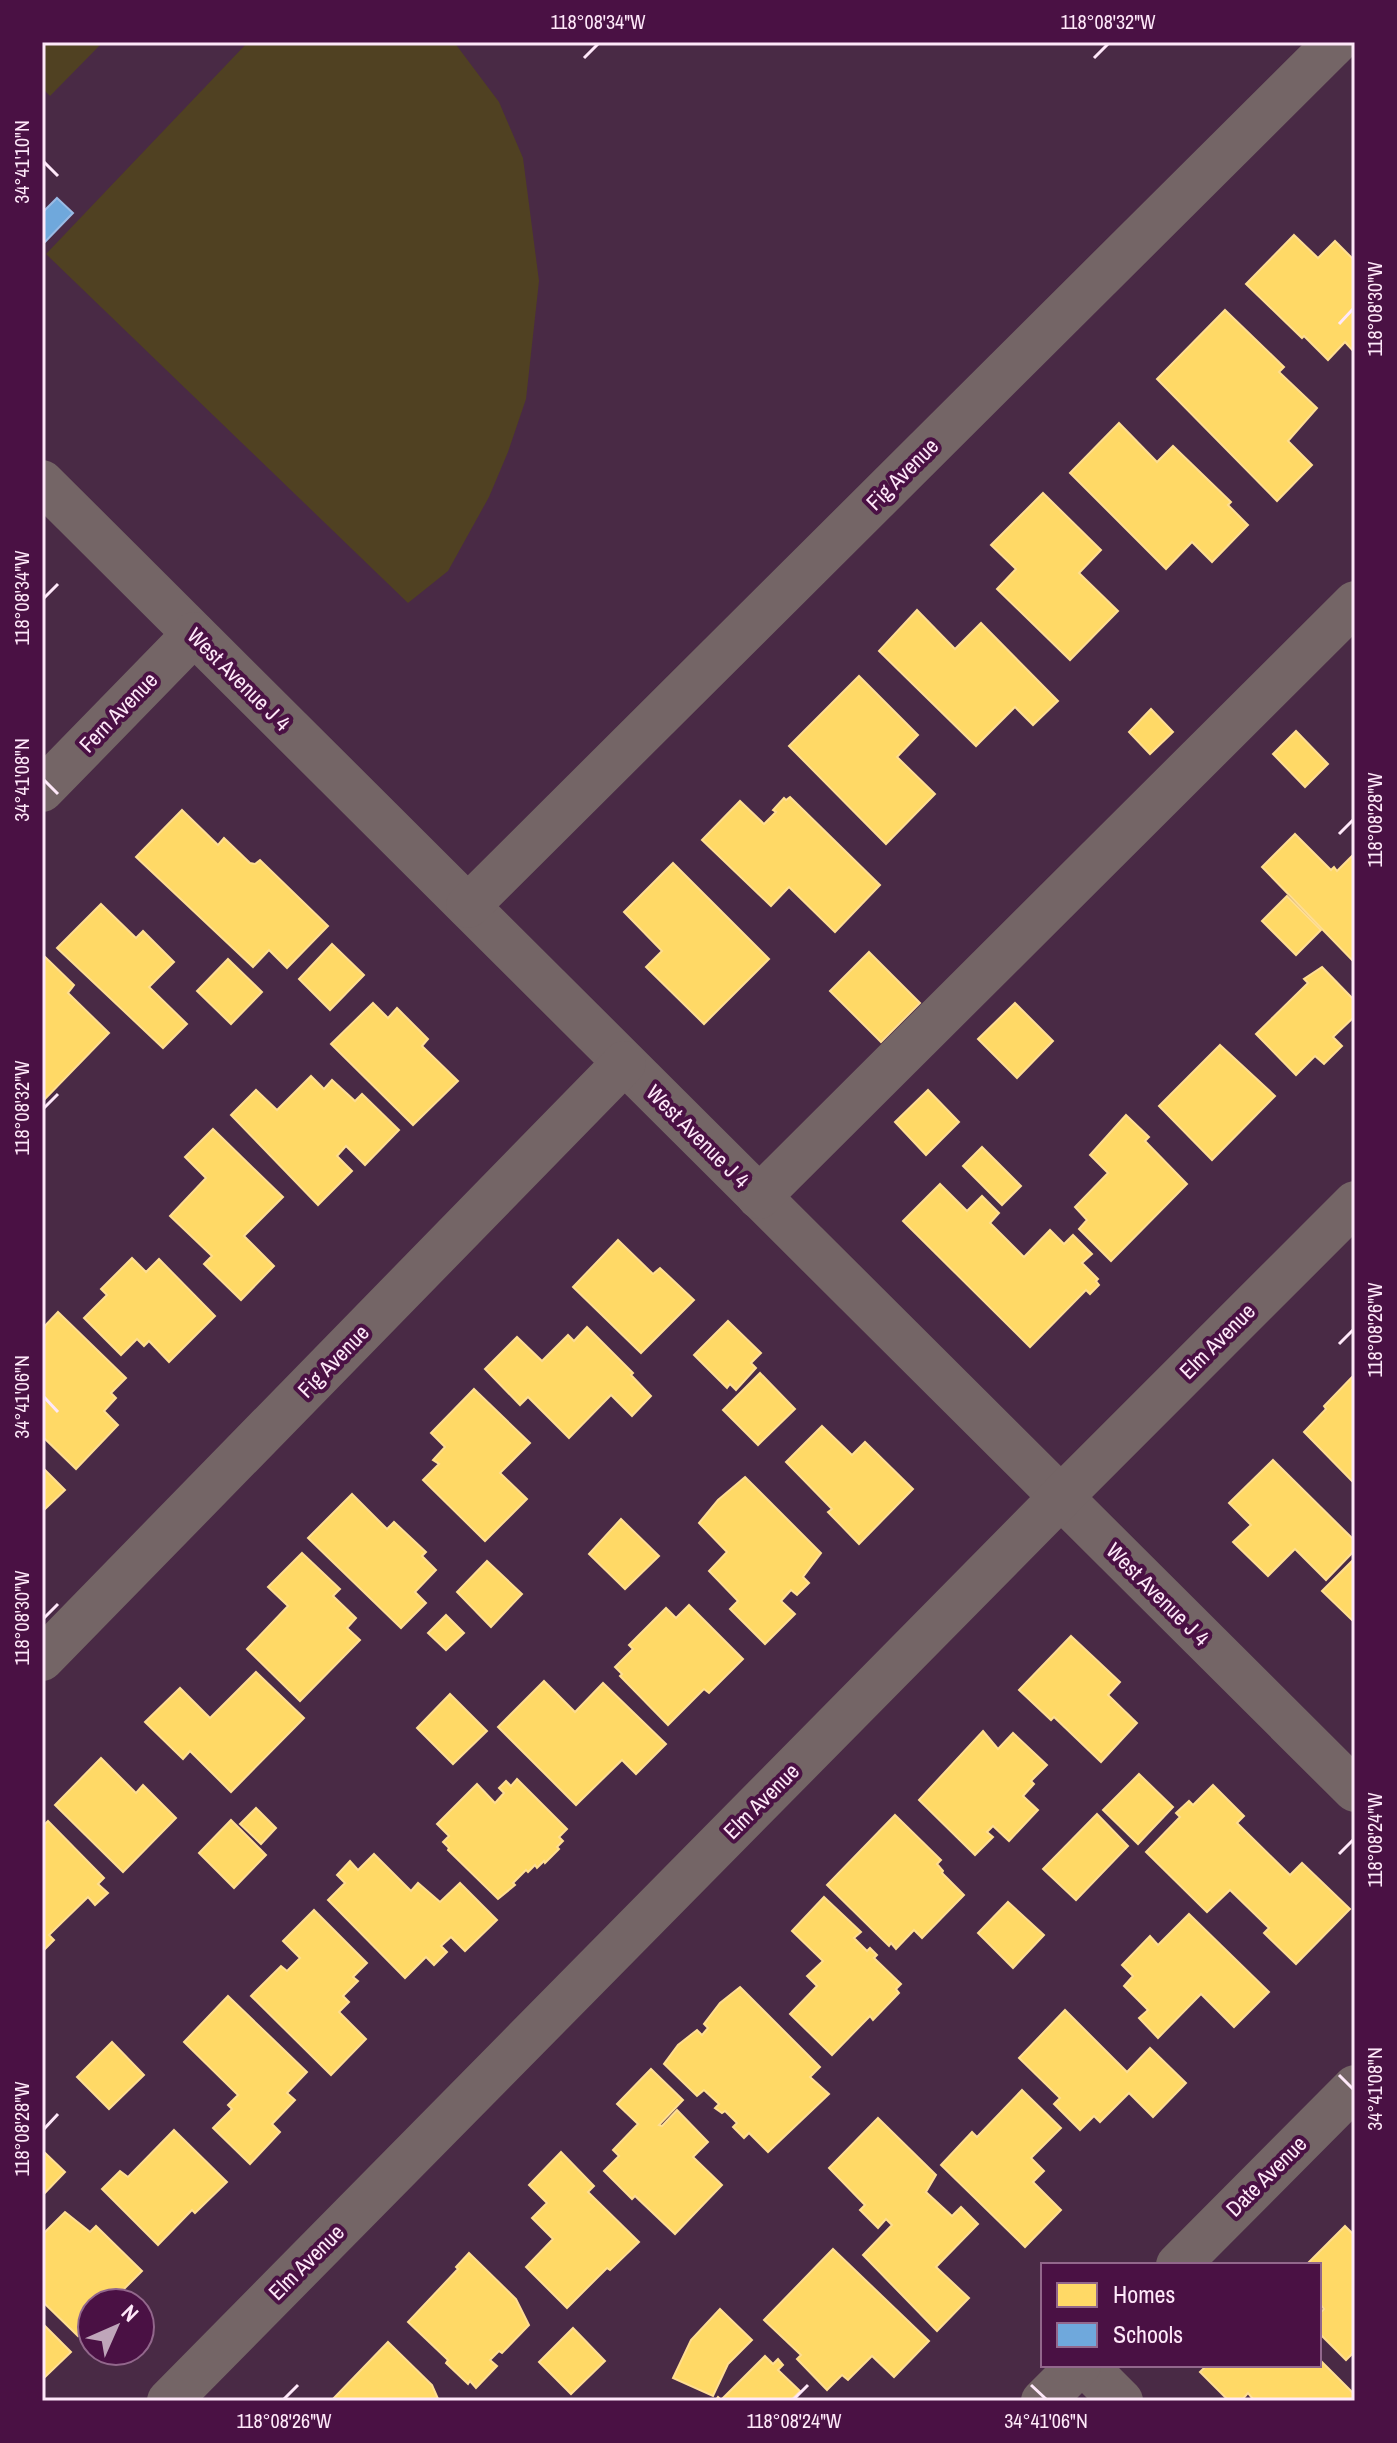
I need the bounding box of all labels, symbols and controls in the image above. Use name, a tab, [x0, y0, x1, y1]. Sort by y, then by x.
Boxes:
text: 118°08'34"W	[550, 8, 646, 35]
text: 118°08'32"W	[1060, 8, 1156, 35]
text: 34°41'10"N	[8, 120, 35, 204]
text: 118°08'30"W	[1361, 261, 1388, 357]
street label: Fig Avenue	[859, 431, 945, 517]
text: 118°08'34"W	[8, 550, 35, 646]
street label: West Avenue J 4	[181, 621, 297, 737]
street label: Fern Avenue	[72, 665, 164, 759]
text: 34°41'08"N	[8, 738, 35, 822]
text: 118°08'28"W	[1361, 772, 1388, 868]
text: 118°08'32"W	[8, 1060, 35, 1156]
street label: West Avenue J 4	[640, 1078, 756, 1194]
text: 118°08'26"W	[1361, 1282, 1388, 1378]
street label: Elm Avenue	[1172, 1296, 1262, 1386]
street label: Fig Avenue	[291, 1318, 375, 1404]
text: 34°41'06"N	[8, 1355, 35, 1439]
street label: West Avenue J 4	[1100, 1536, 1216, 1652]
text: 118°08'30"W	[8, 1570, 35, 1666]
street label: Elm Avenue	[716, 1756, 806, 1846]
text: 118°08'24"W	[1361, 1792, 1388, 1888]
text: 34°41'08"N	[1361, 2047, 1388, 2131]
text: 118°08'28"W	[8, 2081, 35, 2177]
street label: Date Avenue	[1219, 2129, 1313, 2223]
street label: Elm Avenue	[261, 2217, 351, 2307]
legend	[1041, 2263, 1321, 2367]
text: Homes	[1113, 2278, 1175, 2310]
north arrow	[76, 2287, 156, 2367]
text: N	[115, 2298, 145, 2328]
text: Schools	[1113, 2318, 1183, 2350]
text: 118°08'26"W	[236, 2407, 332, 2434]
text: 118°08'24"W	[746, 2407, 842, 2434]
text: 34°41'06"N	[1004, 2407, 1088, 2434]

